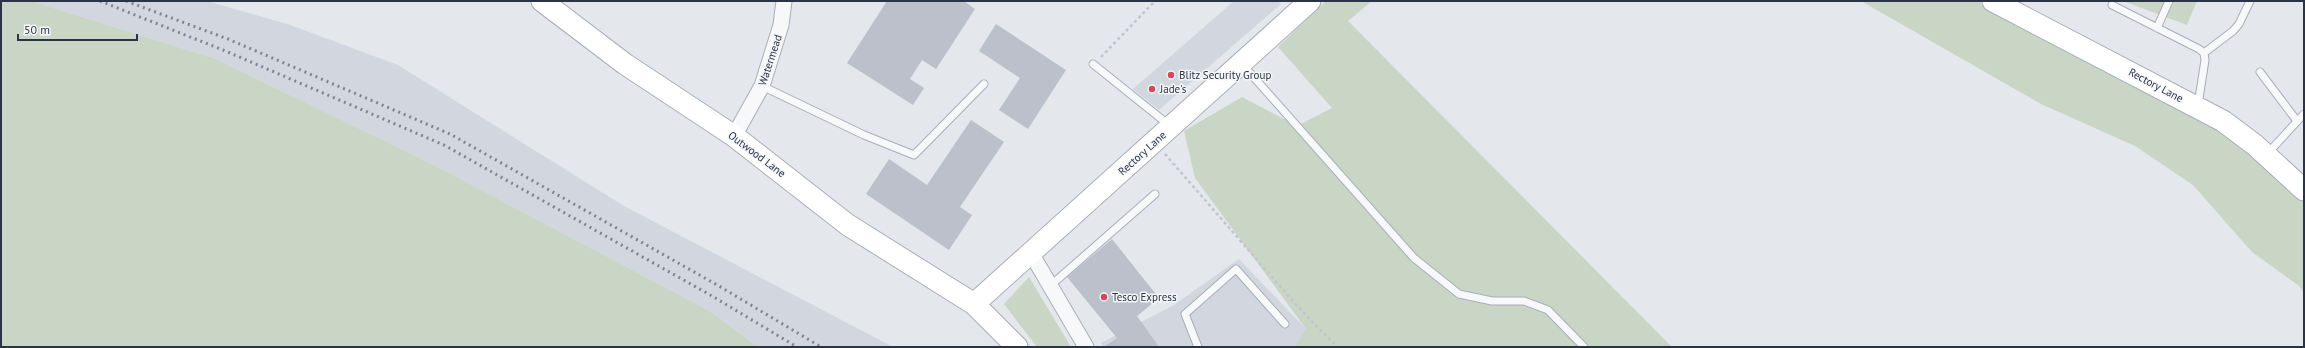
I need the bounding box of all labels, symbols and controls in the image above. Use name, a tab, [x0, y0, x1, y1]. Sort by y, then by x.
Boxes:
scale bar	[18, 16, 137, 42]
text: 50 m	[24, 22, 50, 37]
street label: Watermead	[755, 33, 785, 87]
street label: Rectory Lane	[2126, 65, 2186, 105]
place label: Blitz Security Group	[1179, 68, 1271, 82]
marker: Blitz Security Group	[1166, 70, 1176, 80]
place label: Jade's	[1159, 82, 1187, 96]
marker: Jade's	[1147, 84, 1157, 94]
street label: Rectory Lane	[1115, 127, 1169, 178]
street label: Outwood Lane	[726, 128, 789, 180]
place label: Tesco Express	[1112, 290, 1177, 304]
marker: Tesco Express	[1099, 292, 1109, 302]

